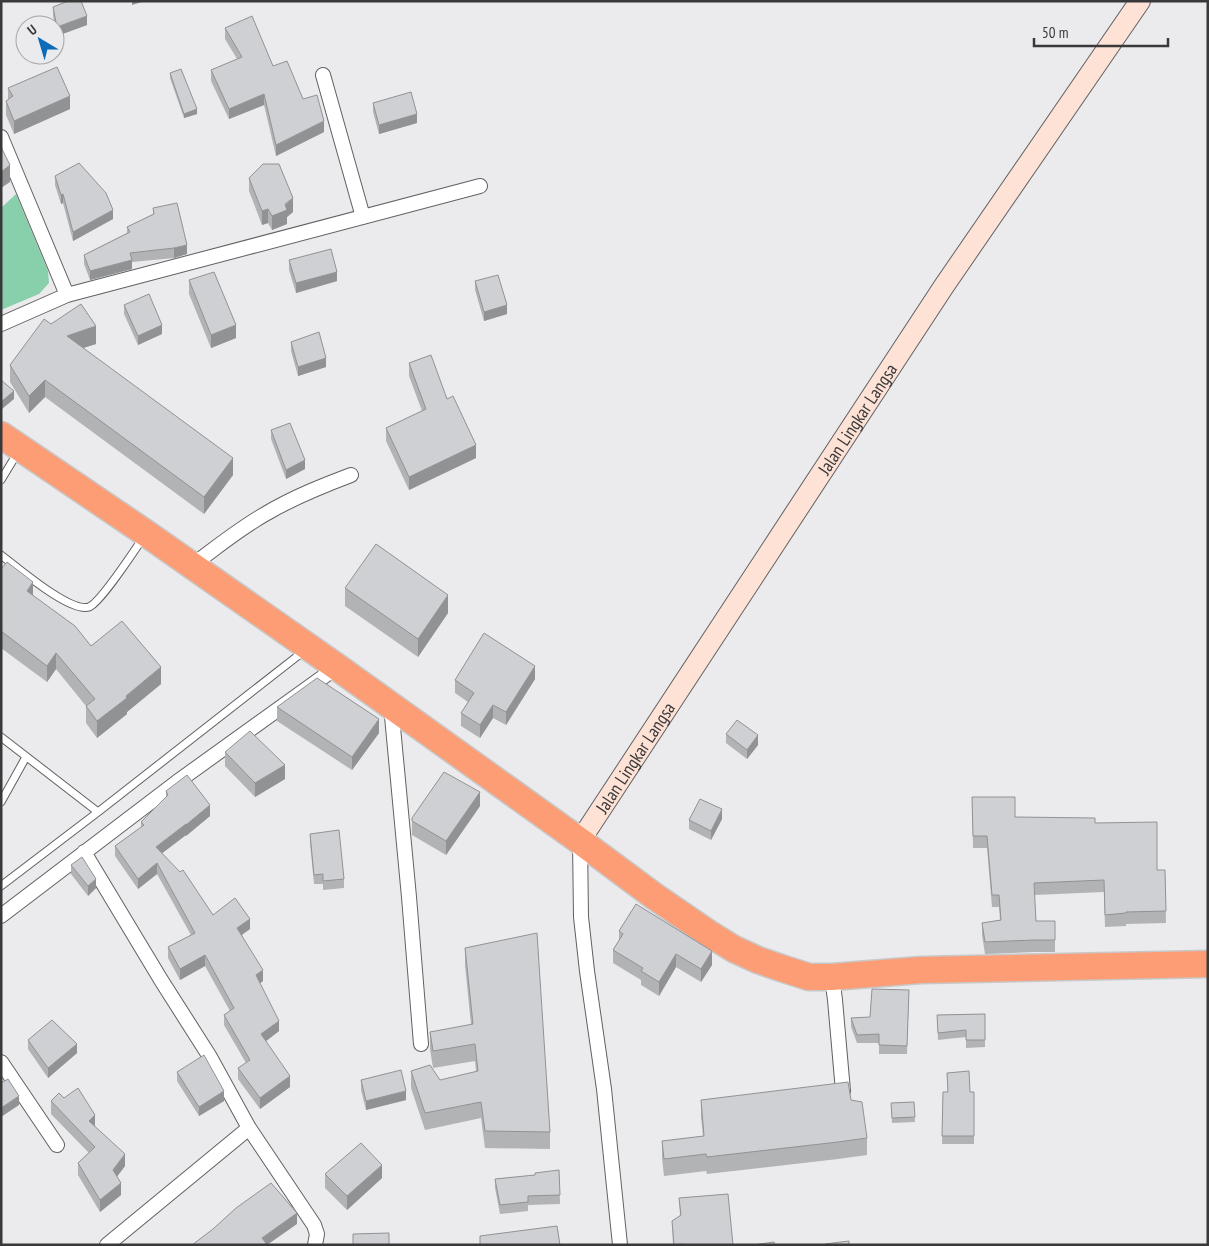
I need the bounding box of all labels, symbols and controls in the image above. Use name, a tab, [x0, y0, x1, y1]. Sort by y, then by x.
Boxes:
north arrow	[15, 15, 65, 65]
scale bar	[1034, 15, 1168, 47]
text: U	[24, 20, 40, 39]
text: 50 m	[1042, 23, 1068, 42]
street label: Jalan Lingkar Langsa	[812, 359, 902, 479]
street label: Jalan Lingkar Langsa	[590, 698, 680, 818]

